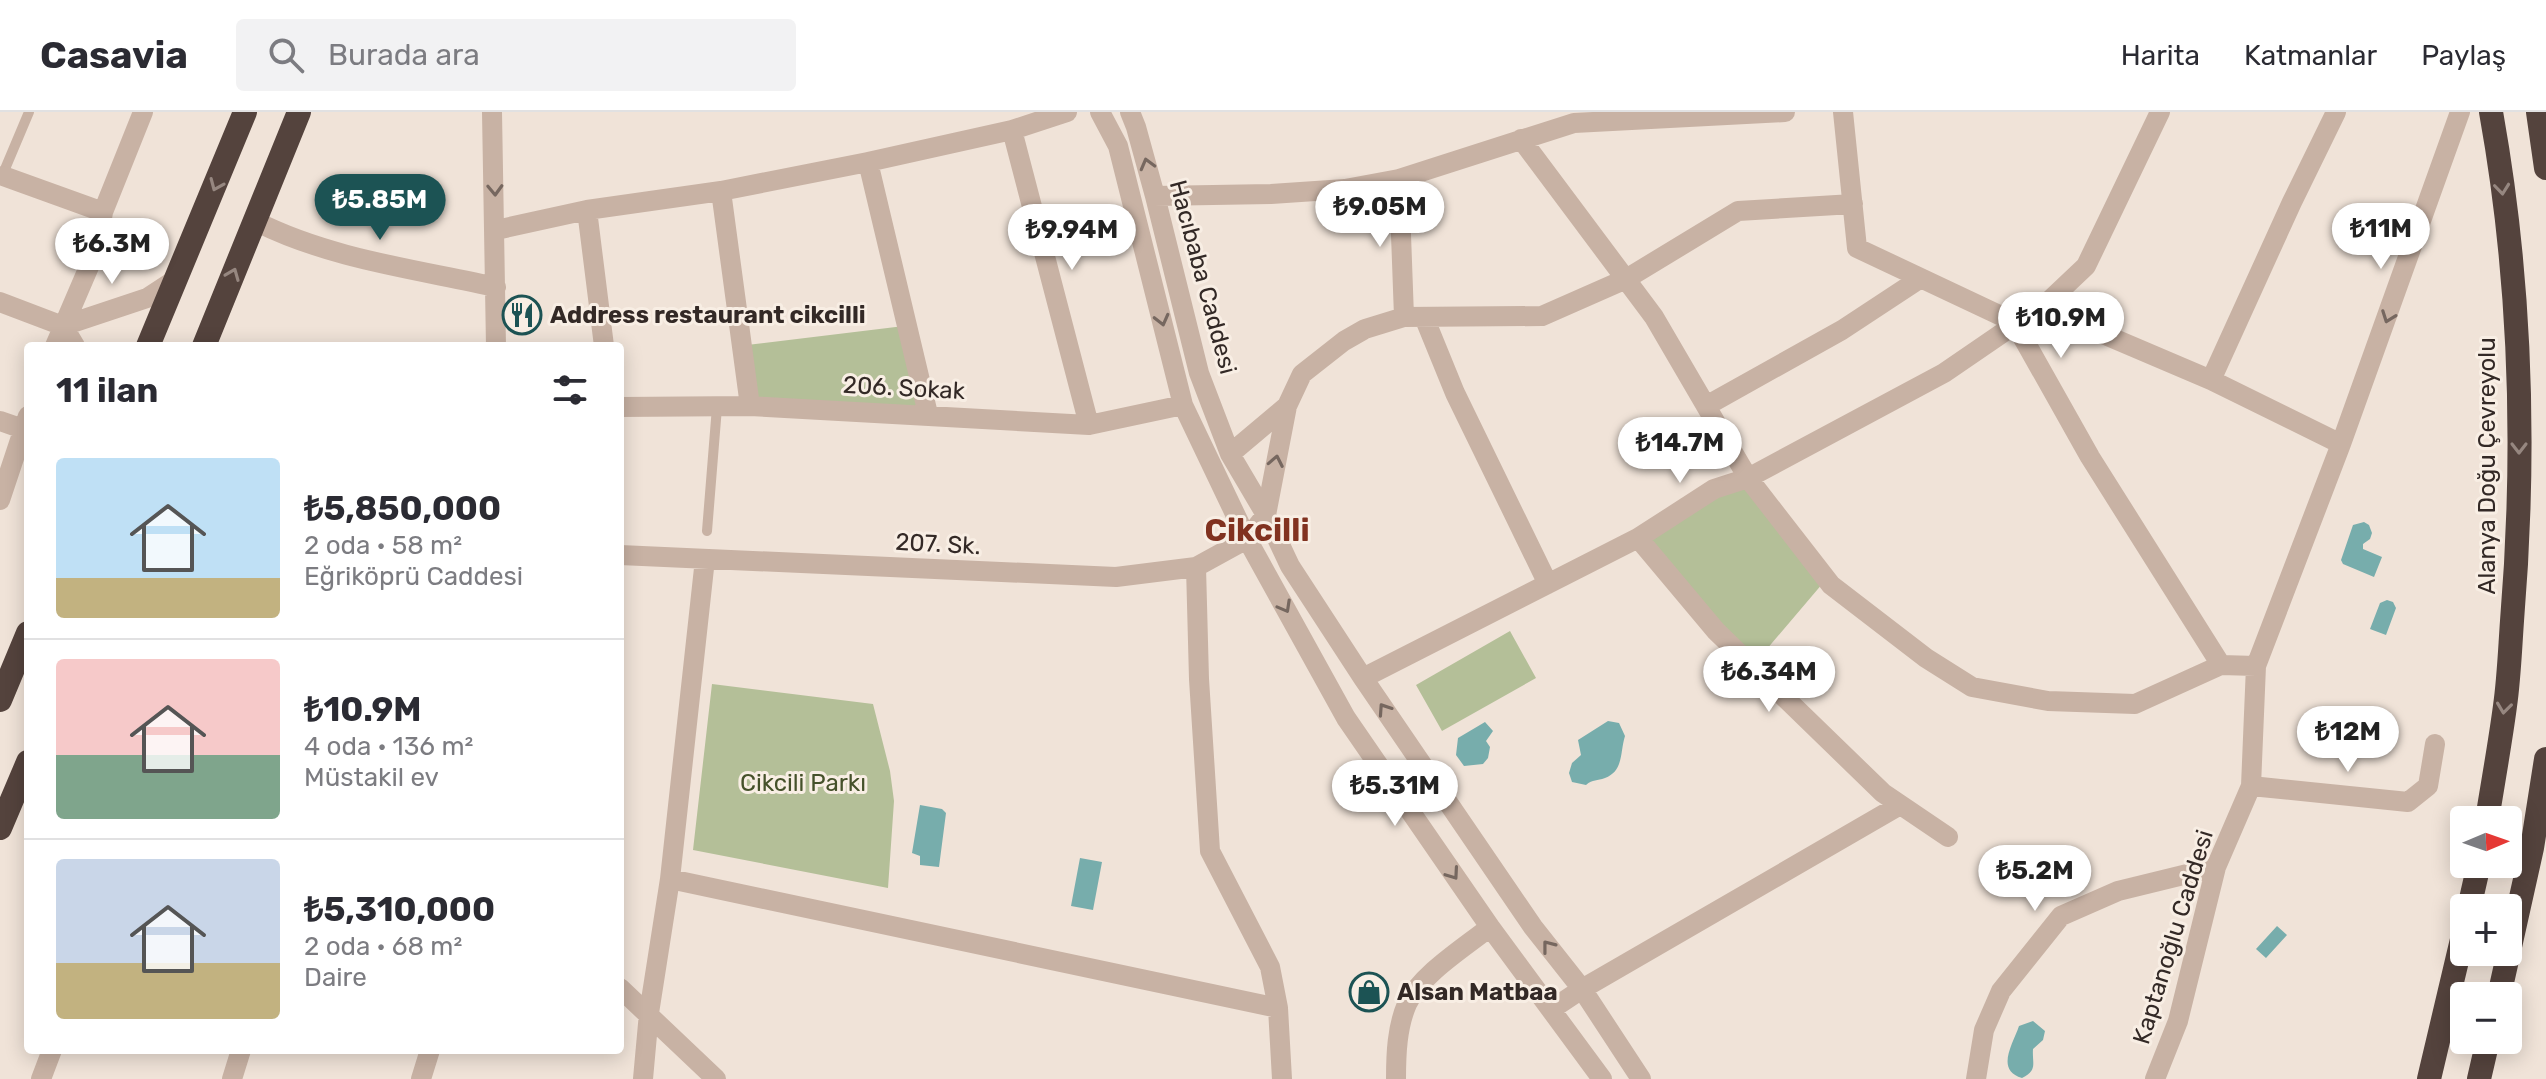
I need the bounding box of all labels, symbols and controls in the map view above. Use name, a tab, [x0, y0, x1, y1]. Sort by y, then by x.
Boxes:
search box	[236, 19, 796, 91]
text: Casavia	[40, 32, 188, 78]
icon: search	[264, 33, 308, 77]
text: Burada ara	[328, 37, 480, 73]
text: Harita	[2121, 39, 2200, 72]
text: Katmanlar	[2244, 39, 2377, 72]
text: Paylaş	[2421, 39, 2506, 72]
one-way arrow	[1139, 158, 1156, 172]
pin: ₺5.85M	[315, 174, 445, 242]
one-way arrow	[210, 176, 226, 191]
street label: Hacıbaba Caddesi	[1164, 177, 1242, 377]
pin: ₺9.05M	[1315, 181, 1445, 249]
one-way arrow	[2494, 183, 2511, 196]
text: ₺5.85M	[333, 184, 427, 215]
one-way arrow	[486, 184, 503, 197]
text: ₺9.05M	[1333, 191, 1427, 222]
pin: ₺11M	[2334, 203, 2428, 271]
pin: ₺9.94M	[1007, 204, 1137, 272]
text: ₺11M	[2350, 213, 2412, 244]
text: ₺9.94M	[1026, 214, 1118, 245]
pin: ₺6.3M	[56, 218, 168, 286]
text: ₺6.3M	[73, 228, 151, 259]
one-way arrow	[223, 268, 240, 282]
pin: ₺10.9M	[1996, 292, 2126, 360]
restaurant icon: Address restaurant cikcilli	[501, 294, 543, 336]
place label: Address restaurant cikcilli	[550, 301, 866, 329]
text: ₺10.9M	[2016, 302, 2106, 333]
one-way arrow	[2381, 310, 2397, 324]
one-way arrow	[1152, 313, 1169, 326]
street label: Alanya Doğu Çevreyolu	[2473, 337, 2501, 595]
icon: filters	[548, 368, 592, 412]
text: 11 ilan	[56, 370, 158, 411]
street label: 206. Sokak	[842, 371, 966, 405]
pin: ₺14.7M	[1615, 417, 1745, 485]
text: ₺14.7M	[1636, 427, 1724, 458]
one-way arrow	[2510, 442, 2528, 455]
one-way arrow	[1267, 454, 1284, 468]
text: ₺5,850,000	[304, 488, 501, 529]
icon: home	[120, 490, 216, 586]
district label: Cikcilli	[1204, 511, 1310, 549]
street label: 207. Sk.	[895, 528, 981, 560]
text: 2 oda · 58 m²	[304, 530, 462, 561]
text: Eğriköprü Caddesi	[304, 561, 523, 592]
one-way arrow	[1275, 599, 1290, 614]
pin: ₺6.34M	[1704, 646, 1834, 714]
text: ₺6.34M	[1721, 656, 1817, 687]
text: ₺10.9M	[304, 689, 421, 730]
icon: home	[120, 691, 216, 787]
one-way arrow	[2496, 702, 2513, 715]
one-way arrow	[1379, 704, 1394, 718]
pin: ₺12M	[2301, 706, 2395, 774]
text: ₺12M	[2315, 716, 2381, 747]
text: 4 oda · 136 m²	[304, 731, 473, 762]
pin: ₺5.31M	[1330, 760, 1460, 828]
text: Müstakil ev	[304, 762, 439, 793]
park label: Cikcili Parkı	[740, 769, 866, 797]
text: ₺5.31M	[1350, 770, 1440, 801]
north arrow	[2450, 806, 2522, 878]
map controls	[2450, 806, 2522, 1054]
street label: Kaptanoğlu Caddesi	[2127, 827, 2219, 1047]
pin: ₺5.2M	[1979, 845, 2091, 913]
text: ₺5.2M	[1996, 855, 2074, 886]
one-way arrow	[1443, 866, 1458, 880]
text: ₺5,310,000	[304, 889, 495, 930]
icon: home	[120, 891, 216, 987]
button: +	[2450, 894, 2522, 966]
text: 2 oda · 68 m²	[304, 931, 462, 962]
one-way arrow	[1543, 941, 1558, 955]
text: Daire	[304, 962, 367, 993]
shop icon: Alsan Matbaa	[1348, 971, 1390, 1013]
place label: Alsan Matbaa	[1397, 978, 1558, 1006]
button: −	[2450, 982, 2522, 1054]

